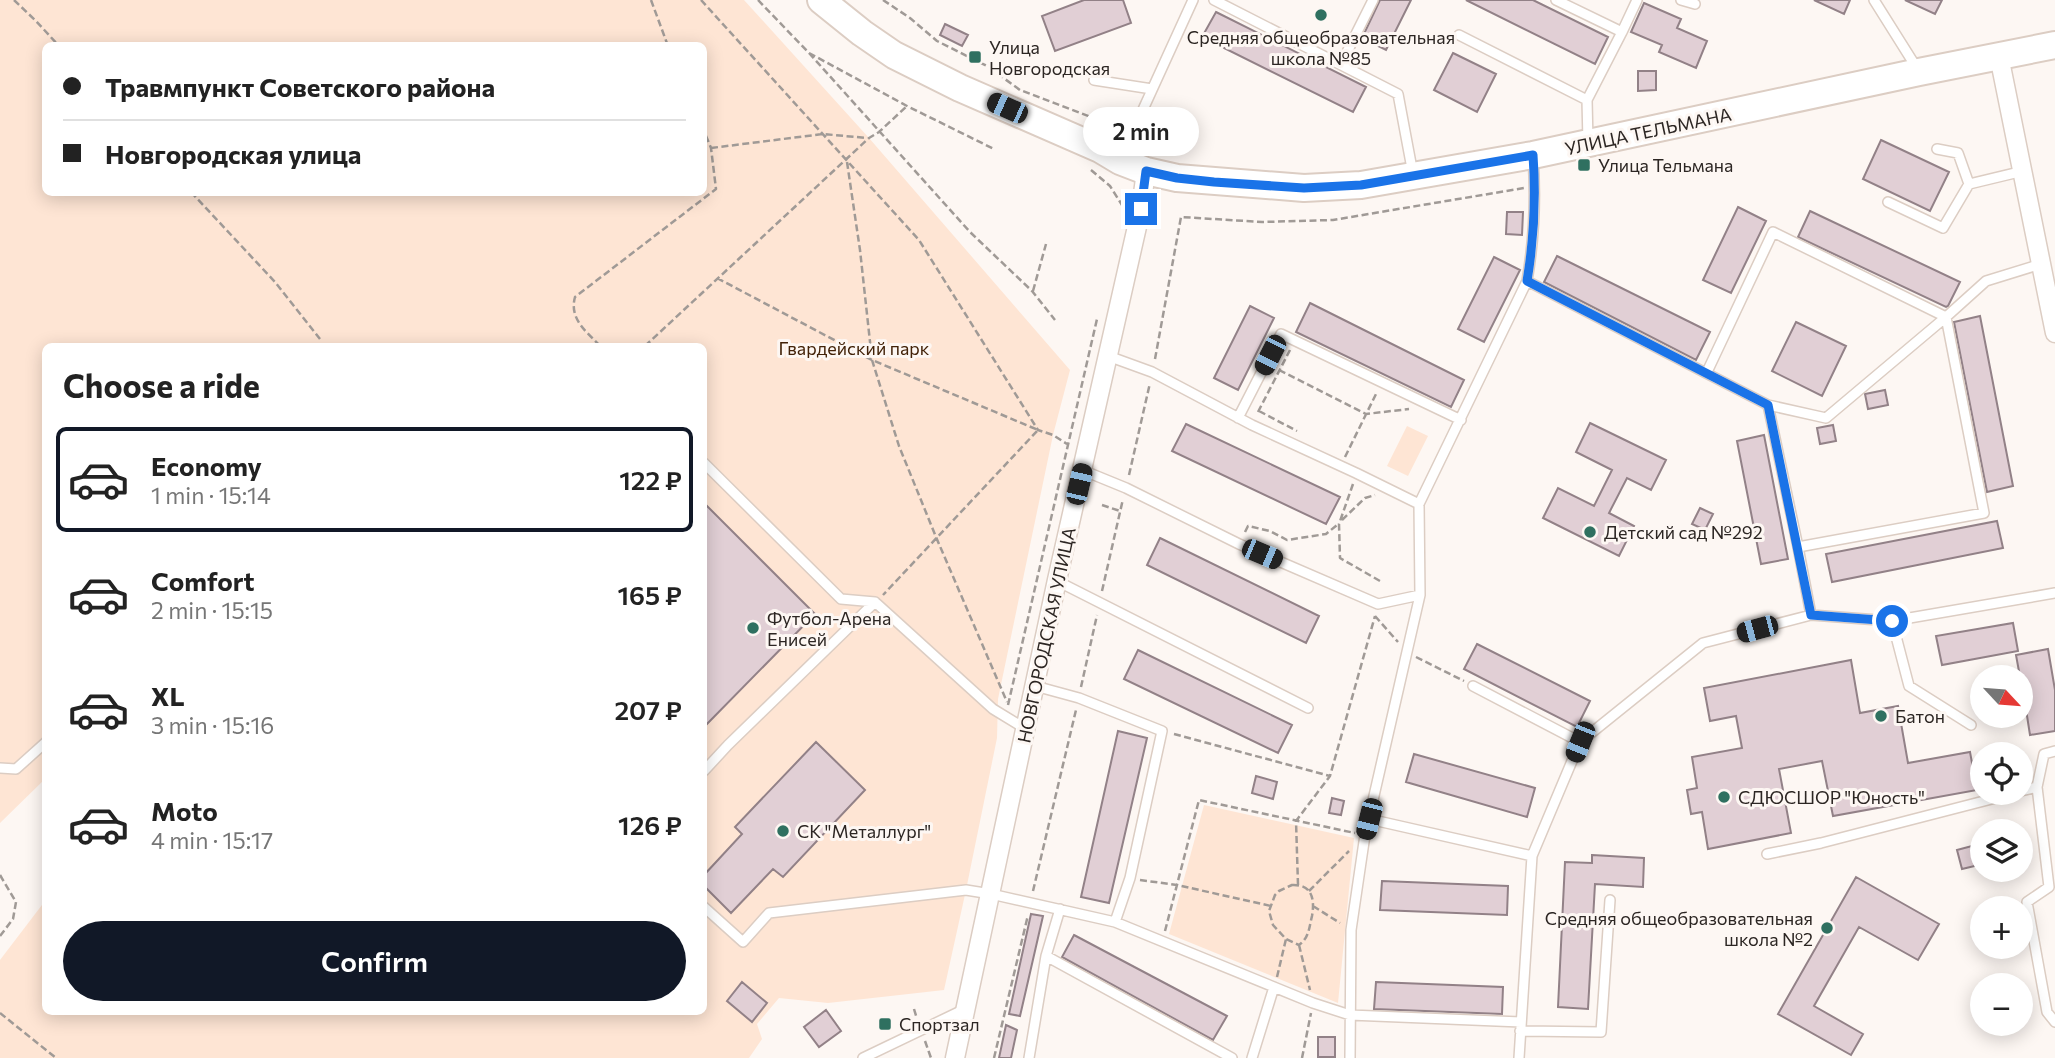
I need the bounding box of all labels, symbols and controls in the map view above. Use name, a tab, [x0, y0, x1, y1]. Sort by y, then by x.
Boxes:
marker: Средняя общеобразовательная школа №85	[1313, 7, 1329, 23]
place label: Средняя общеобразовательная школа №85	[1187, 26, 1455, 69]
place label: Улица Новгородская	[989, 36, 1110, 79]
marker: Улица Новгородская	[967, 49, 983, 65]
text: Травмпункт Советского района	[105, 71, 495, 102]
car	[984, 90, 1031, 126]
street label: УЛИЦА ТЕЛЬМАНА	[1563, 103, 1733, 159]
callout: 2 min	[1083, 108, 1199, 156]
text: 2 min	[1113, 117, 1169, 145]
text: Новгородская улица	[105, 138, 361, 169]
place label: Улица Тельмана	[1598, 154, 1733, 176]
marker: Улица Тельмана	[1576, 157, 1592, 173]
route end	[1125, 193, 1157, 225]
car	[1252, 332, 1289, 378]
park label: Гвардейский парк	[779, 337, 930, 359]
text: Choose a ride	[63, 365, 260, 405]
icon: car	[67, 448, 130, 511]
text: Economy	[151, 450, 262, 481]
car	[1065, 461, 1094, 507]
text: 122 ₽	[619, 464, 682, 495]
text: 1 min · 15:14	[151, 481, 271, 509]
place label: Детский сад №292	[1604, 521, 1763, 543]
marker: Детский сад №292	[1582, 524, 1598, 540]
street label: НОВГОРОДСКАЯ УЛИЦА	[1012, 525, 1080, 745]
car	[1239, 536, 1286, 572]
icon: car	[67, 563, 130, 626]
text: Comfort	[151, 565, 254, 596]
text: 165 ₽	[618, 579, 682, 610]
text: 2 min · 15:15	[151, 596, 273, 624]
route start	[1876, 605, 1908, 637]
place label: Футбол-Арена Енисей	[767, 607, 891, 650]
car	[1734, 613, 1781, 645]
marker: Футбол-Арена Енисей	[745, 620, 761, 636]
north arrow	[1970, 665, 2034, 728]
map controls	[1970, 665, 2033, 1036]
icon: car	[67, 678, 130, 741]
text: XL	[151, 680, 185, 711]
text: 207 ₽	[615, 694, 682, 725]
place label: Батон	[1895, 705, 1945, 727]
marker: Батон	[1873, 708, 1889, 724]
text: 3 min · 15:16	[151, 711, 274, 739]
car	[1563, 719, 1598, 765]
button: locate	[1970, 742, 2033, 805]
place label: СДЮСШОР "Юность"	[1738, 786, 1925, 808]
marker: СДЮСШОР "Юность"	[1716, 789, 1732, 805]
icon: car	[67, 793, 130, 856]
text: Moto	[151, 795, 218, 826]
car	[1354, 796, 1385, 842]
text: 126 ₽	[618, 809, 682, 840]
button: layers	[1970, 819, 2033, 882]
place label: СК "Металлург"	[797, 820, 931, 842]
marker: СК "Металлург"	[775, 823, 791, 839]
text: 4 min · 15:17	[151, 826, 273, 854]
button: +	[1970, 896, 2033, 959]
place label: Средняя общеобразовательная школа №2	[1545, 907, 1813, 950]
marker: Средняя общеобразовательная школа №2	[1819, 920, 1835, 936]
button: Confirm	[63, 921, 686, 1001]
button: −	[1970, 973, 2033, 1036]
place label: Спортзал	[899, 1013, 980, 1035]
marker: Спортзал	[877, 1016, 893, 1032]

